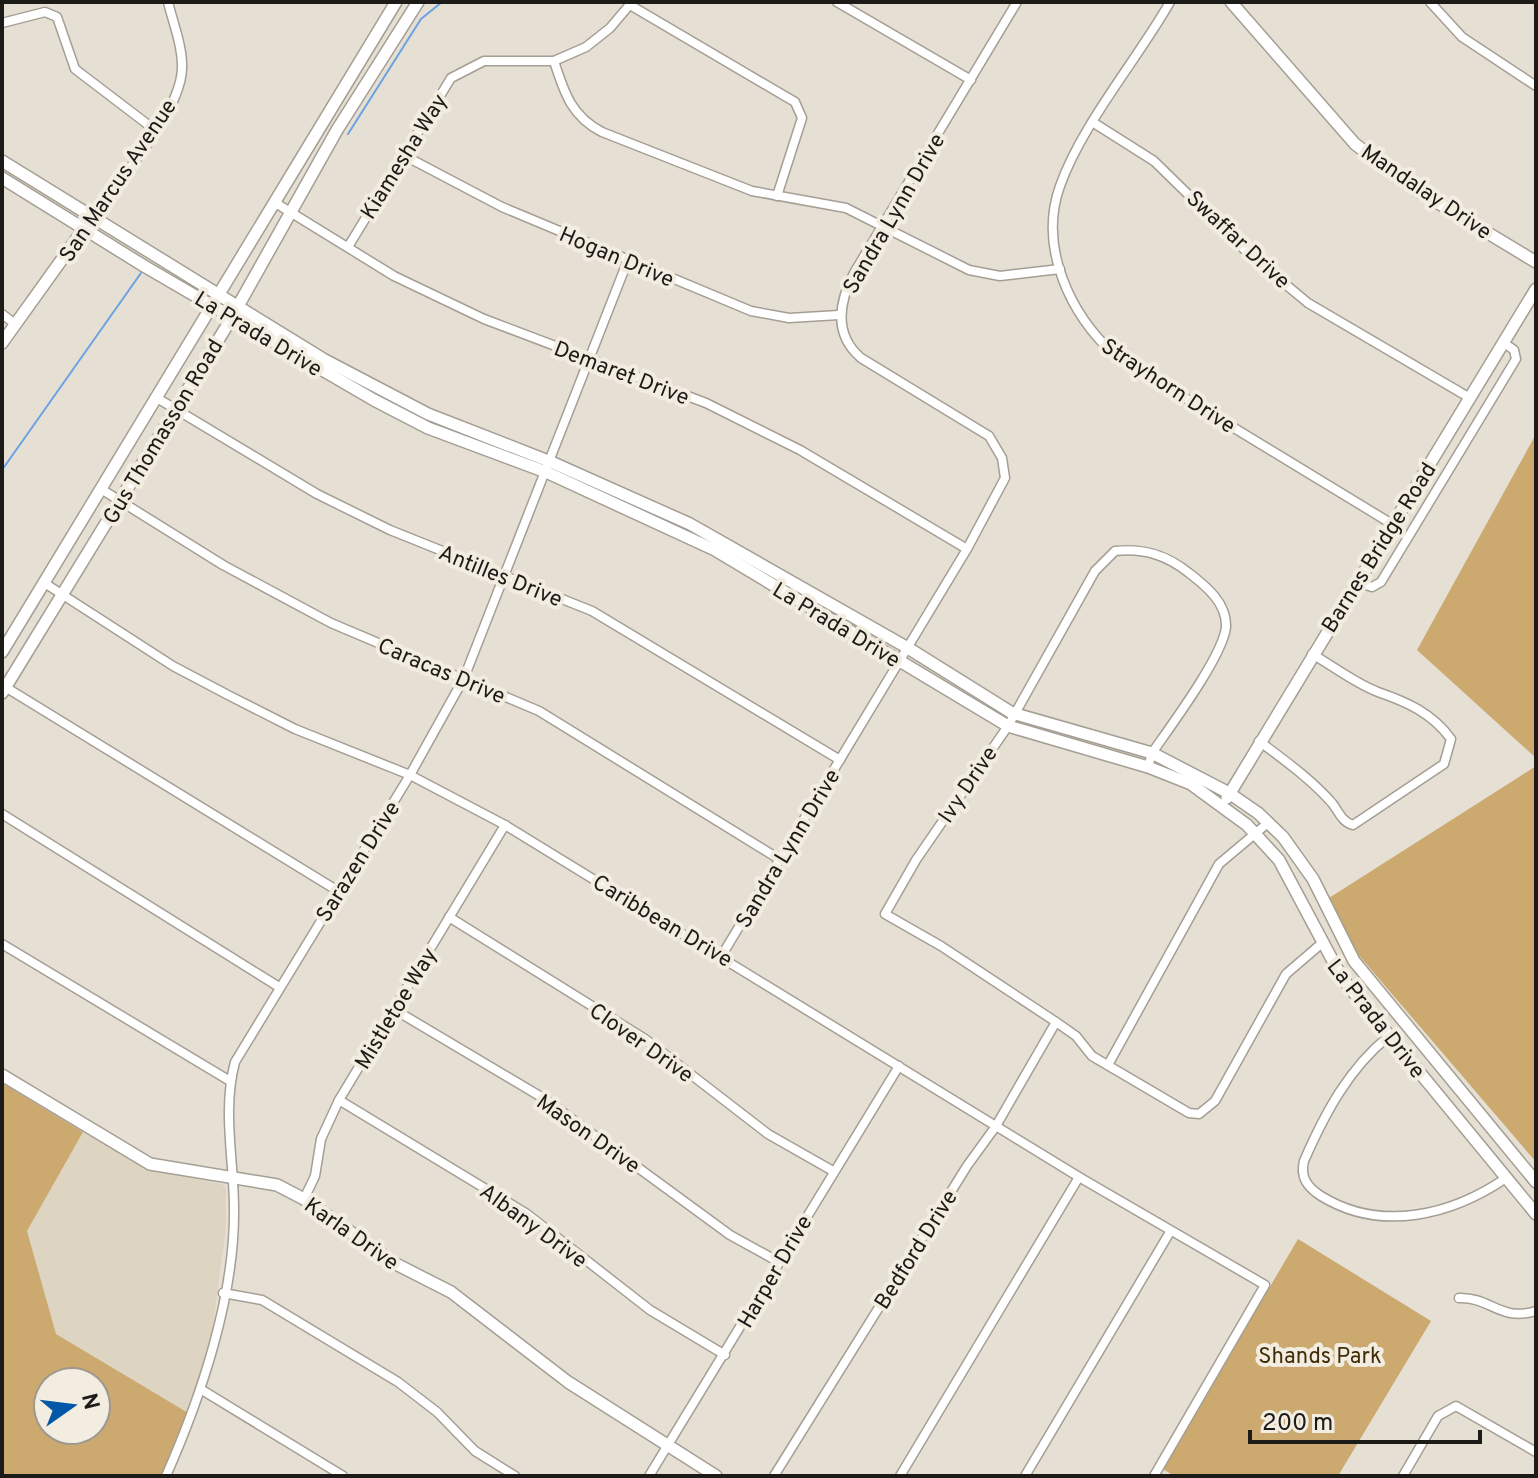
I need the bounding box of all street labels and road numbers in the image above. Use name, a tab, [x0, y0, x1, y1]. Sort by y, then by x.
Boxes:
street label: Kiamesha Way	[356, 90, 454, 225]
street label: San Marcus Avenue	[55, 95, 184, 268]
street label: Sandra Lynn Drive	[838, 129, 952, 299]
street label: Mandalay Drive	[1355, 139, 1496, 247]
street label: Swaffar Drive	[1180, 186, 1295, 296]
street label: Hogan Drive	[555, 222, 678, 295]
street label: La Prada Drive	[189, 286, 326, 384]
street label: Strayhorn Drive	[1095, 334, 1240, 441]
street label: Gus Thomasson Road	[98, 335, 230, 530]
street label: Demaret Drive	[550, 336, 693, 413]
street label: Barnes Bridge Road	[1317, 458, 1443, 639]
street label: Antilles Drive	[434, 540, 566, 614]
street label: La Prada Drive	[767, 577, 904, 675]
street label: Caracas Drive	[373, 633, 509, 711]
street label: Ivy Drive	[934, 742, 1005, 829]
street label: Sandra Lynn Drive	[731, 765, 847, 934]
street label: Sarazen Drive	[311, 797, 407, 928]
street label: Caribbean Drive	[587, 870, 737, 975]
street label: Mistletoe Way	[350, 944, 444, 1075]
street label: La Prada Drive	[1320, 954, 1430, 1085]
street label: Clover Drive	[583, 998, 698, 1090]
street label: Mason Drive	[530, 1089, 645, 1181]
street label: Albany Drive	[473, 1179, 592, 1275]
street label: Bedford Drive	[870, 1186, 965, 1315]
street label: Karla Drive	[298, 1193, 403, 1277]
street label: Harper Drive	[733, 1211, 819, 1333]

